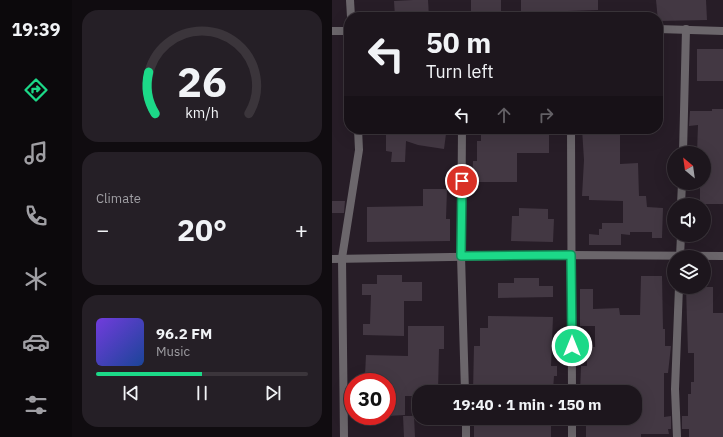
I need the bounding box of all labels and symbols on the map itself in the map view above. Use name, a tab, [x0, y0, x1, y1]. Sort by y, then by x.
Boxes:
north arrow	[667, 146, 711, 190]
pin	[445, 164, 479, 198]
position arrow	[551, 325, 593, 367]
speed limit sign: 30	[344, 373, 396, 425]

